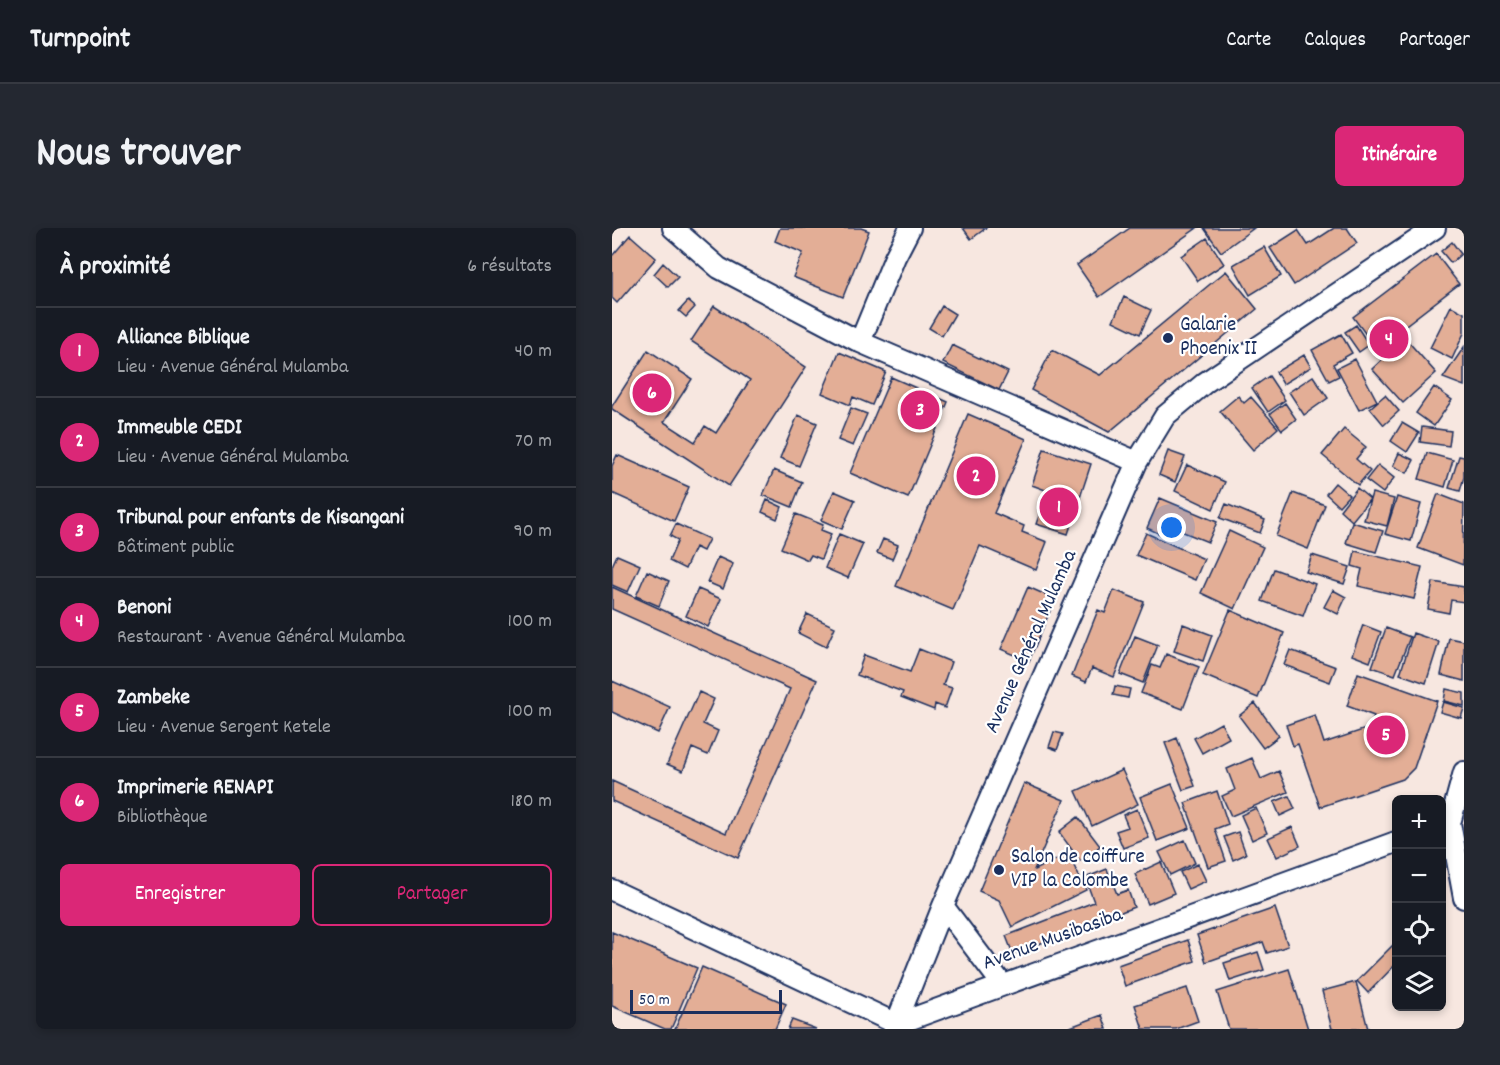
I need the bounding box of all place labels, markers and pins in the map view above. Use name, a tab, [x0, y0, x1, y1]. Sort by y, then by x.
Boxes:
place label: Galarie Phoenix II	[1180, 311, 1257, 365]
pin: 4	[1370, 316, 1408, 362]
marker: Galarie Phoenix II	[1161, 331, 1175, 345]
pin: 6	[632, 370, 672, 416]
pin: 3	[900, 388, 940, 432]
pin: 2	[956, 454, 996, 498]
pin: 1	[1040, 484, 1078, 530]
pin: 5	[1366, 712, 1406, 758]
place label: Salon de coiffure VIP la Colombe	[1011, 843, 1145, 897]
marker: Salon de coiffure VIP la Colombe	[992, 863, 1006, 877]

